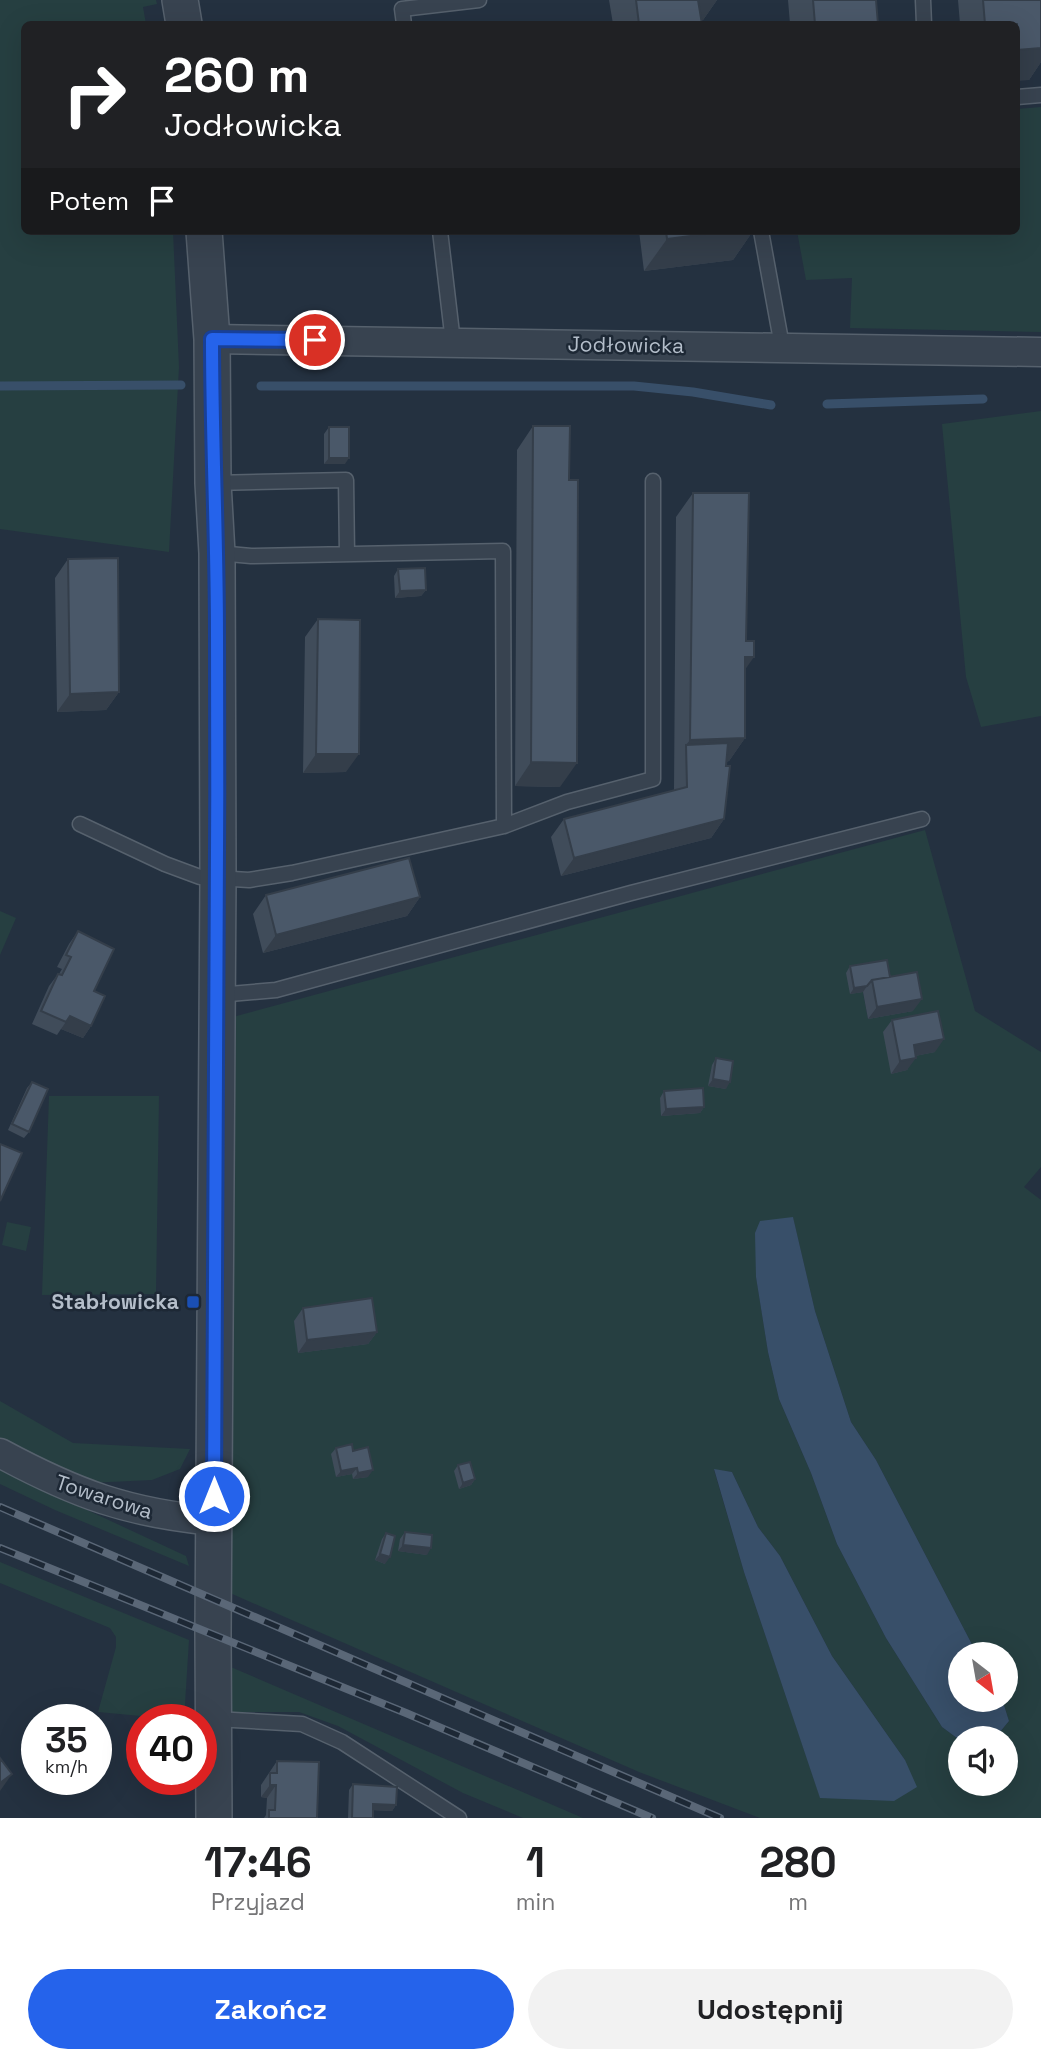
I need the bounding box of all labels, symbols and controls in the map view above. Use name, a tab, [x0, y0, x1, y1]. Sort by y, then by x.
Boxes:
text: 260 m	[164, 44, 309, 106]
icon: right	[49, 49, 140, 140]
text: Jodłowicka	[164, 105, 342, 145]
icon: arrive	[143, 182, 181, 220]
text: Potem	[49, 184, 129, 218]
pin	[285, 310, 345, 370]
icon: arrive	[296, 321, 334, 359]
street label: Jodłowicka	[567, 330, 685, 359]
place label: Stabłowicka	[51, 1288, 179, 1315]
marker: Stabłowicka	[185, 1294, 201, 1310]
position arrow	[177, 1459, 251, 1533]
street label: Towarowa	[52, 1468, 156, 1525]
north arrow	[948, 1642, 1018, 1712]
map controls	[948, 1642, 1018, 1796]
speed limit sign: 40	[126, 1704, 217, 1795]
text: 35	[45, 1718, 88, 1762]
button: sound	[948, 1726, 1018, 1796]
text: km/h	[45, 1755, 88, 1778]
text: 17:46	[204, 1836, 312, 1889]
text: 1	[526, 1836, 545, 1889]
text: 280	[759, 1836, 837, 1889]
text: Przyjazd	[211, 1887, 305, 1917]
text: min	[516, 1887, 555, 1917]
text: m	[788, 1887, 808, 1917]
button: Zakończ	[28, 1969, 514, 2049]
button: Udostępnij	[528, 1969, 1013, 2049]

